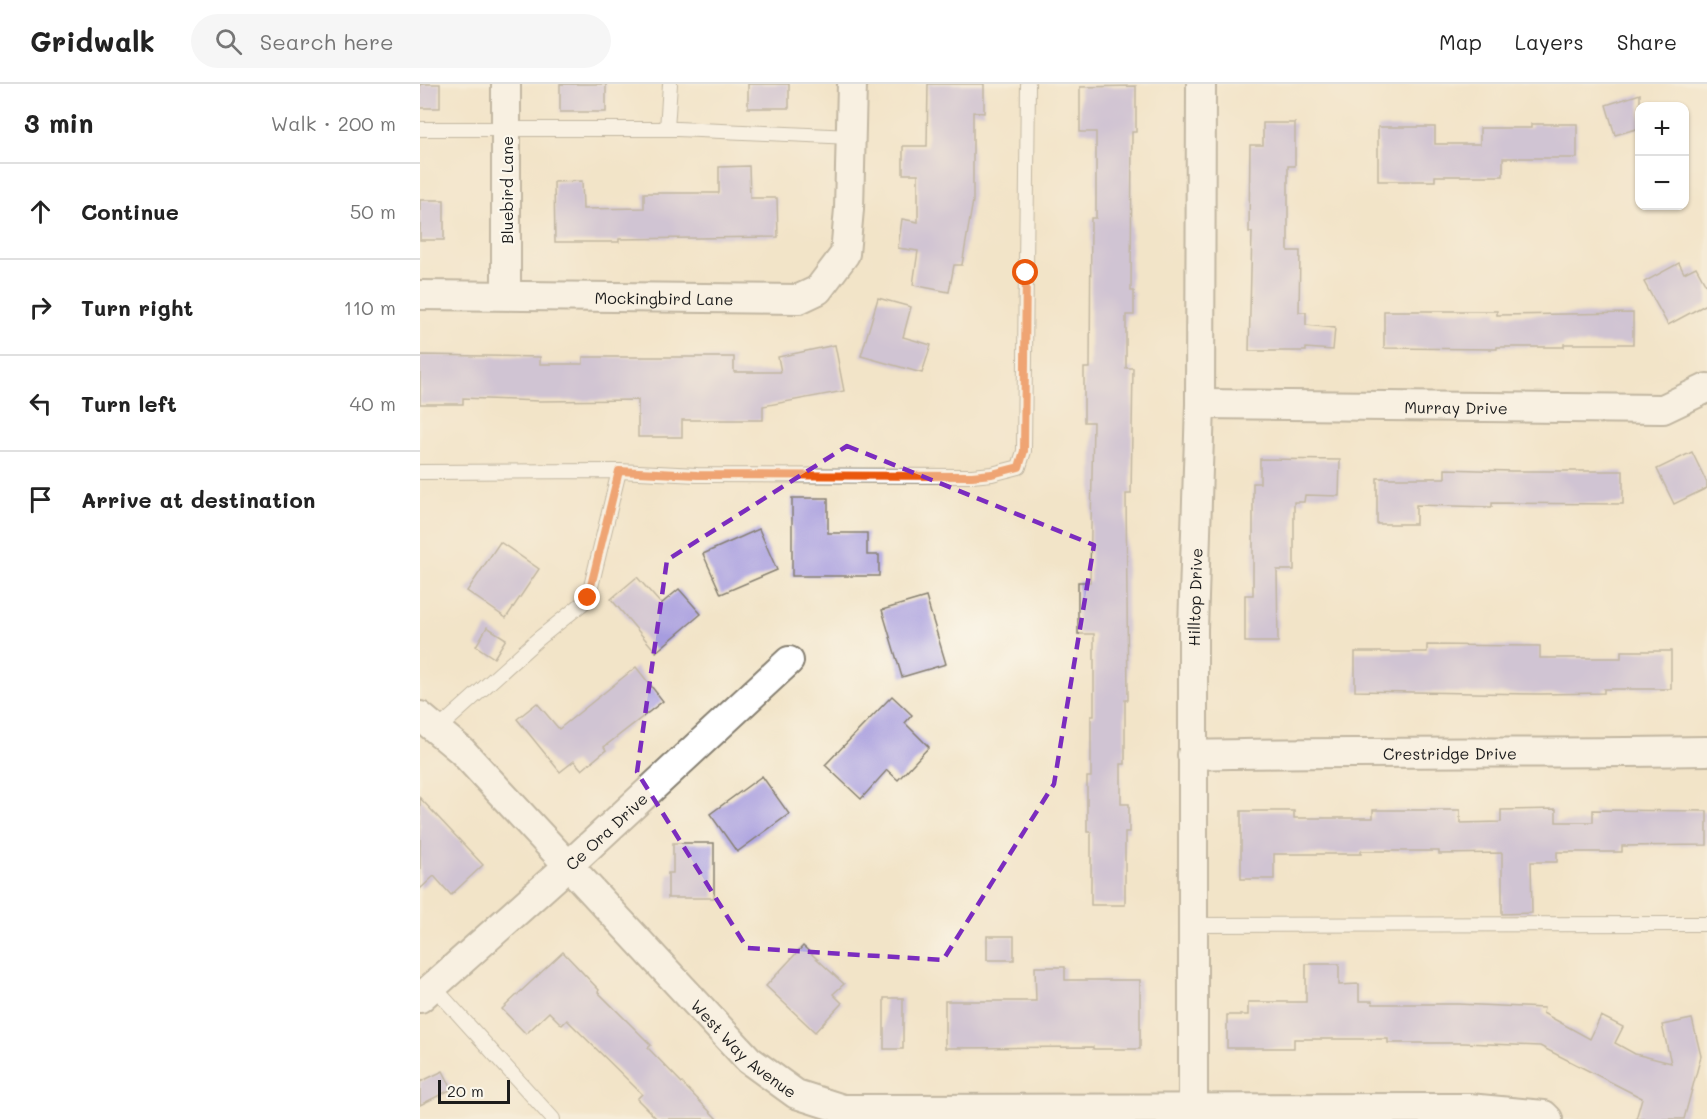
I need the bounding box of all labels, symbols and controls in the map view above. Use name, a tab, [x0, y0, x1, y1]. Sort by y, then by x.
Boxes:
search box	[191, 14, 611, 68]
text: Gridwalk	[30, 23, 155, 59]
icon: search	[212, 25, 245, 58]
text: Search here	[260, 27, 394, 56]
text: Map	[1439, 28, 1482, 55]
text: Layers	[1515, 28, 1584, 55]
text: Share	[1617, 28, 1677, 55]
map controls	[1635, 102, 1689, 210]
button: +	[1635, 102, 1689, 156]
text: 3 min	[24, 106, 93, 140]
text: Walk · 200 m	[271, 110, 396, 136]
street label: Bluebird Lane	[496, 136, 517, 244]
button: −	[1635, 156, 1689, 210]
icon: ahead	[24, 195, 57, 228]
text: Continue	[81, 197, 179, 226]
text: 50 m	[350, 198, 396, 224]
route start	[1012, 259, 1038, 285]
street label: Mockingbird Lane	[594, 286, 734, 309]
icon: right	[24, 291, 57, 324]
text: Turn right	[81, 293, 193, 322]
text: 110 m	[343, 294, 396, 320]
icon: left	[24, 387, 57, 420]
text: Turn left	[81, 389, 177, 418]
text: 40 m	[350, 390, 396, 416]
street label: Murray Drive	[1404, 396, 1508, 418]
icon: arrive	[24, 483, 57, 516]
text: Arrive at destination	[81, 485, 316, 514]
street label: Hilltop Drive	[1182, 548, 1206, 646]
route end	[574, 584, 600, 610]
street label: Crestridge Drive	[1383, 742, 1517, 763]
street label: Ce Ora Drive	[560, 788, 651, 874]
street label: West Way Avenue	[687, 994, 801, 1102]
scale bar	[438, 1077, 510, 1104]
text: 20 m	[447, 1080, 484, 1101]

